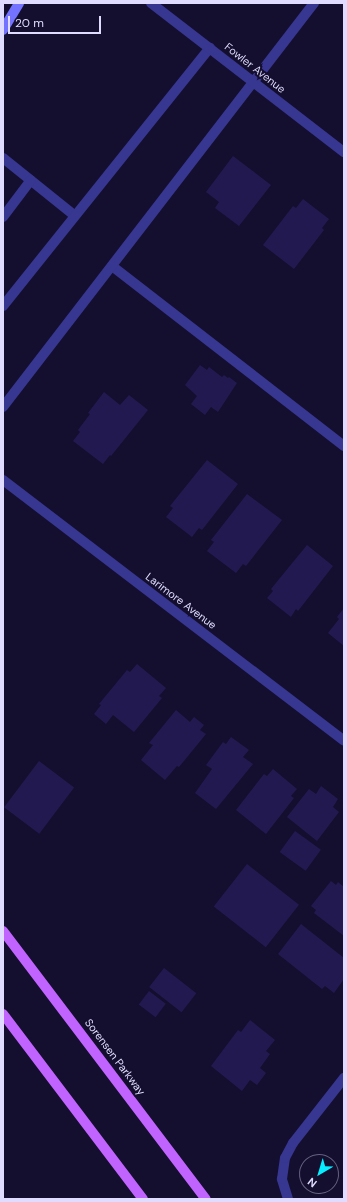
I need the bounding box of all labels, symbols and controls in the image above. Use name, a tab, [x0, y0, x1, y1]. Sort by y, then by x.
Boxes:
scale bar	[10, 8, 103, 34]
text: 20 m	[15, 15, 44, 31]
street label: Fowler Avenue	[222, 40, 288, 96]
street label: Larimore Avenue	[143, 570, 219, 632]
street label: Sorensen Parkway	[82, 1016, 148, 1098]
north arrow	[299, 1154, 339, 1194]
text: N	[305, 1175, 320, 1191]

